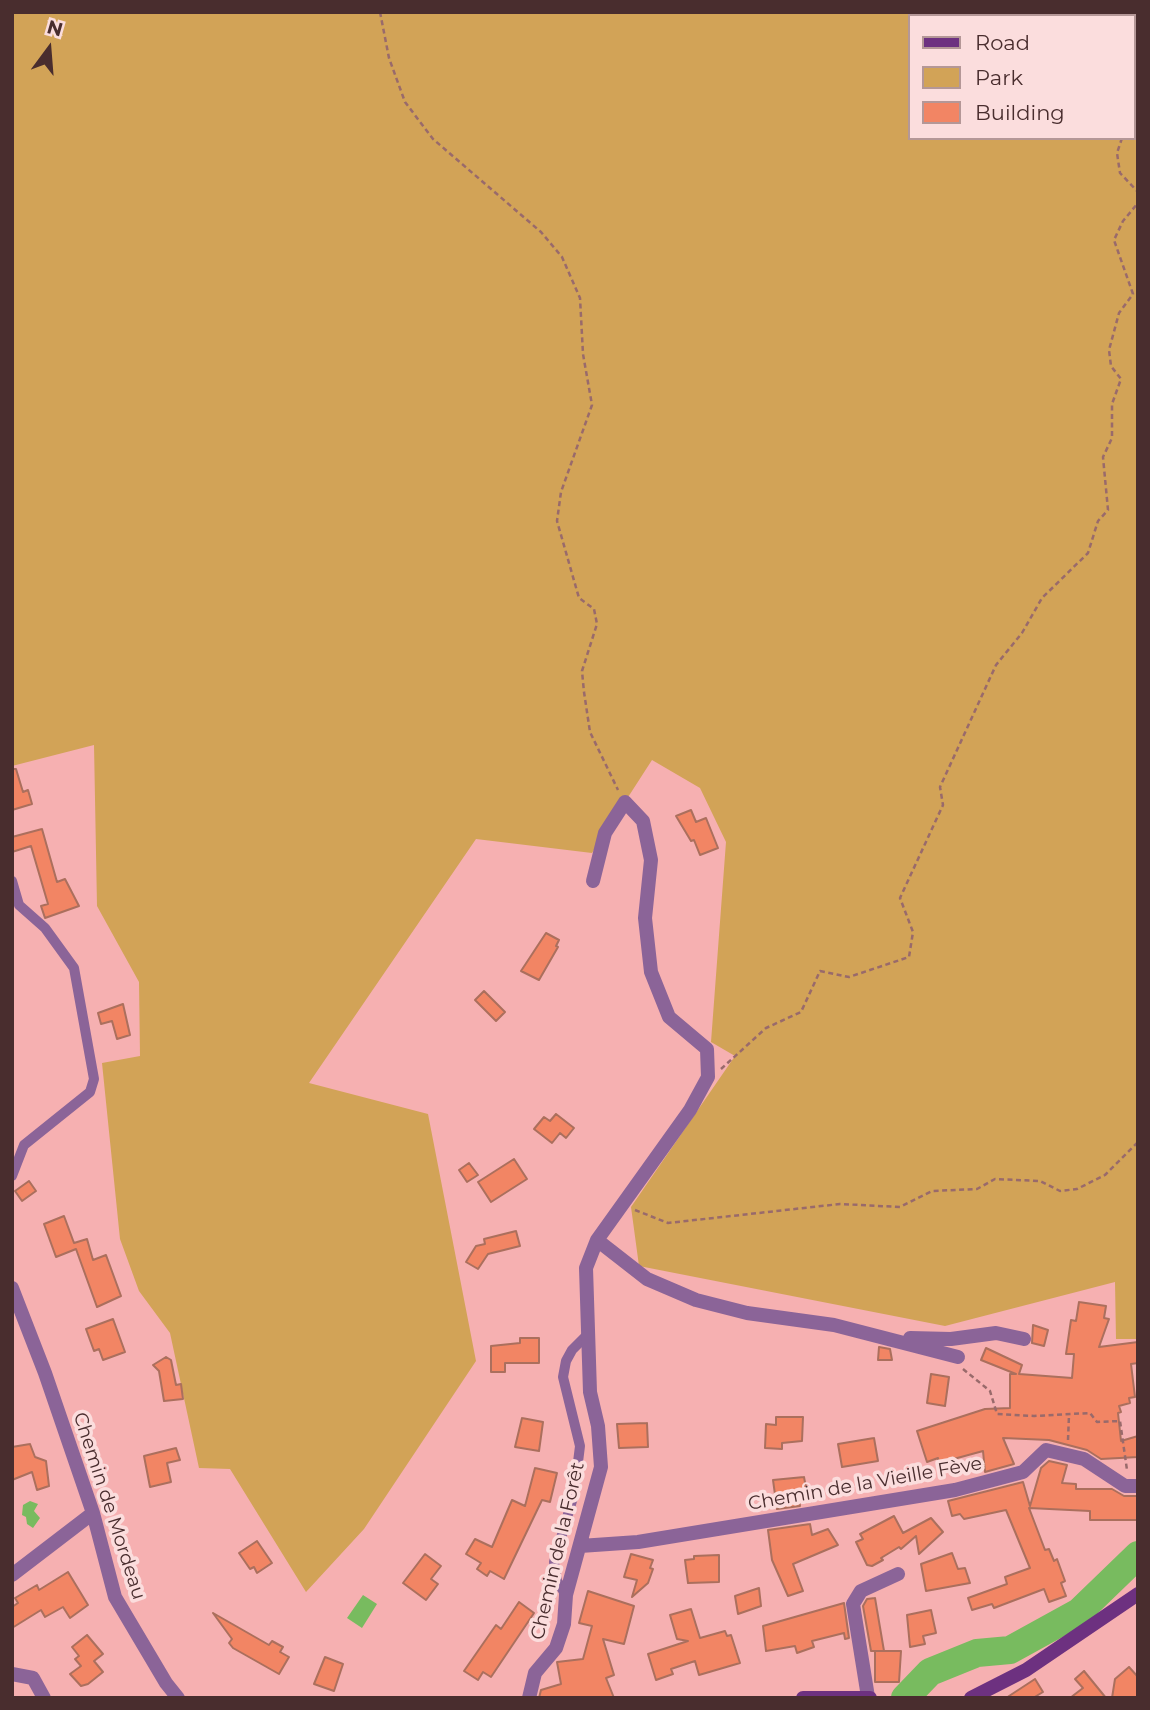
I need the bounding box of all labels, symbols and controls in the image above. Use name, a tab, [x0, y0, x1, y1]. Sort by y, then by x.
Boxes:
north arrow	[14, 14, 84, 84]
legend	[908, 14, 1136, 140]
text: N	[44, 15, 65, 42]
text: Road	[975, 30, 1030, 55]
text: Park	[975, 65, 1023, 90]
text: Building	[975, 100, 1065, 125]
street label: Chemin de Mordeau	[68, 1409, 150, 1603]
street label: Chemin de la Vieille Fève	[746, 1452, 984, 1516]
street label: Chemin de la Forêt	[526, 1460, 590, 1642]

